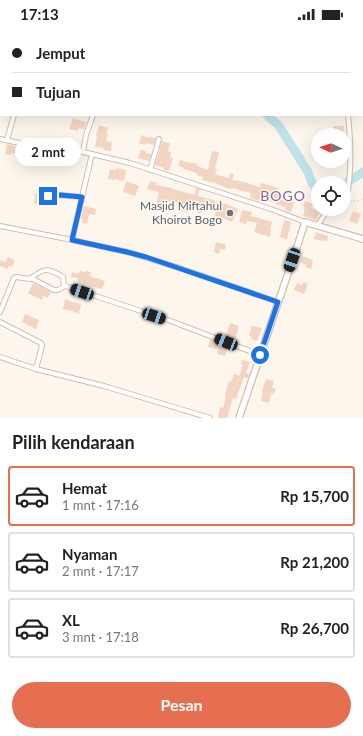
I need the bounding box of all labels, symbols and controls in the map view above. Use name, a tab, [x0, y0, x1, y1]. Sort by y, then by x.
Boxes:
text: 17:13	[20, 5, 59, 23]
text: Jemput	[36, 44, 85, 62]
text: Tujuan	[36, 83, 80, 101]
north arrow	[311, 128, 351, 168]
map controls	[311, 128, 351, 216]
callout: 2 mnt	[15, 138, 81, 166]
text: 2 mnt	[31, 144, 65, 160]
button: locate	[311, 176, 351, 216]
route end	[39, 187, 57, 205]
district label: BOGO	[260, 187, 306, 204]
place label: Masjid Miftahul Khoirot Bogo	[140, 198, 222, 227]
marker: Masjid Miftahul Khoirot Bogo	[225, 208, 235, 218]
car	[282, 247, 302, 273]
car	[69, 282, 95, 302]
car	[141, 307, 167, 325]
car	[213, 332, 239, 352]
route start	[251, 346, 269, 364]
text: Pilih kendaraan	[12, 431, 135, 453]
icon: car	[14, 478, 50, 514]
text: Hemat	[62, 479, 107, 497]
text: Rp 15,700	[280, 487, 349, 505]
text: 1 mnt · 17:16	[62, 497, 139, 513]
icon: car	[14, 544, 50, 580]
text: Nyaman	[62, 545, 117, 563]
text: Rp 21,200	[280, 553, 349, 571]
text: 2 mnt · 17:17	[62, 563, 139, 579]
icon: car	[14, 610, 50, 646]
text: XL	[62, 611, 80, 629]
text: Rp 26,700	[280, 619, 349, 637]
text: 3 mnt · 17:18	[62, 629, 139, 645]
button: Pesan	[12, 682, 351, 728]

